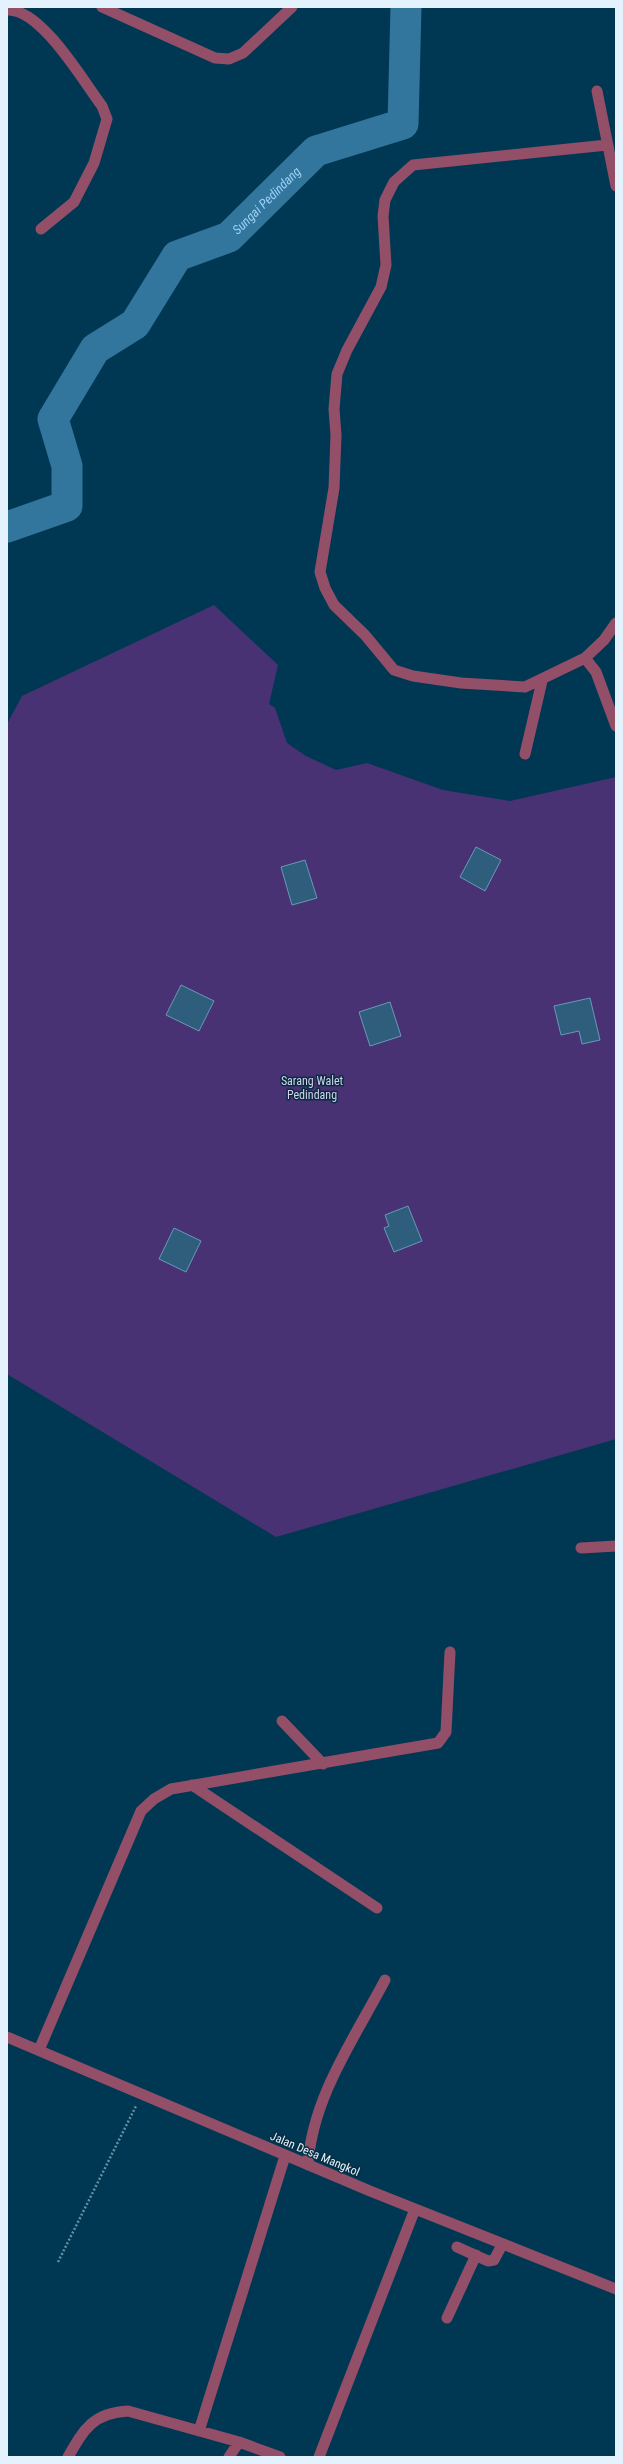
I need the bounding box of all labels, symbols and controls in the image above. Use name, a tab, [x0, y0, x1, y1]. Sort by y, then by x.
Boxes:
water label: Sungai Pedindang	[229, 164, 304, 237]
park label: Sarang Walet Pedindang	[281, 1074, 344, 1102]
street label: Jalan Desa Mangkol	[268, 2129, 362, 2179]

